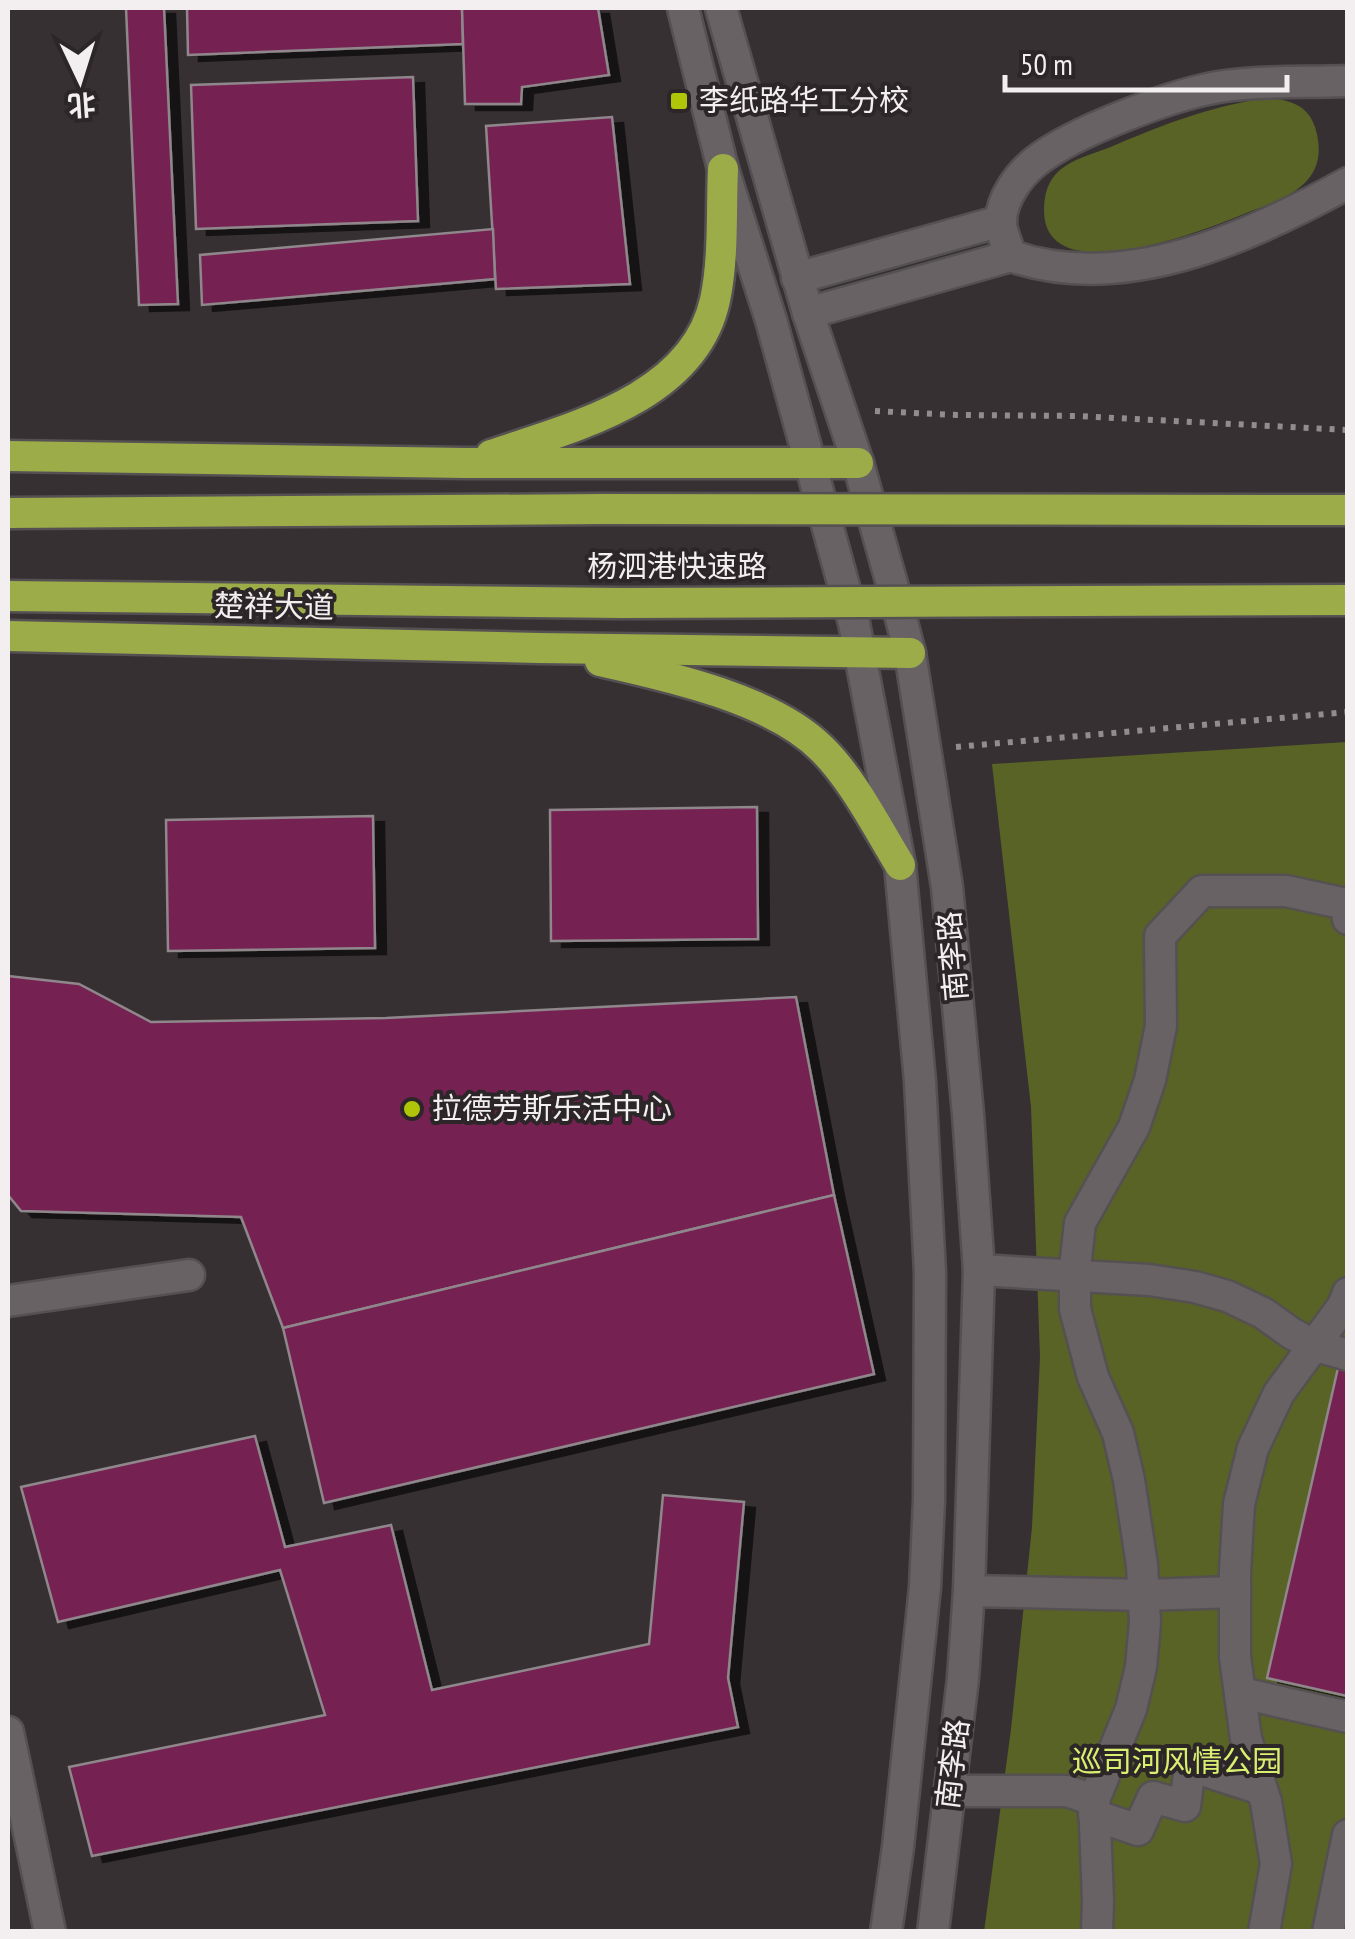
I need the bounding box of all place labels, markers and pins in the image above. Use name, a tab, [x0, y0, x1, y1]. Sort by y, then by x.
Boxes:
place label: 李纸路华工分校	[699, 80, 909, 119]
marker: 李纸路华工分校	[668, 90, 690, 112]
place label: 拉德芳斯乐活中心	[432, 1088, 672, 1127]
marker: 拉德芳斯乐活中心	[401, 1098, 423, 1120]

